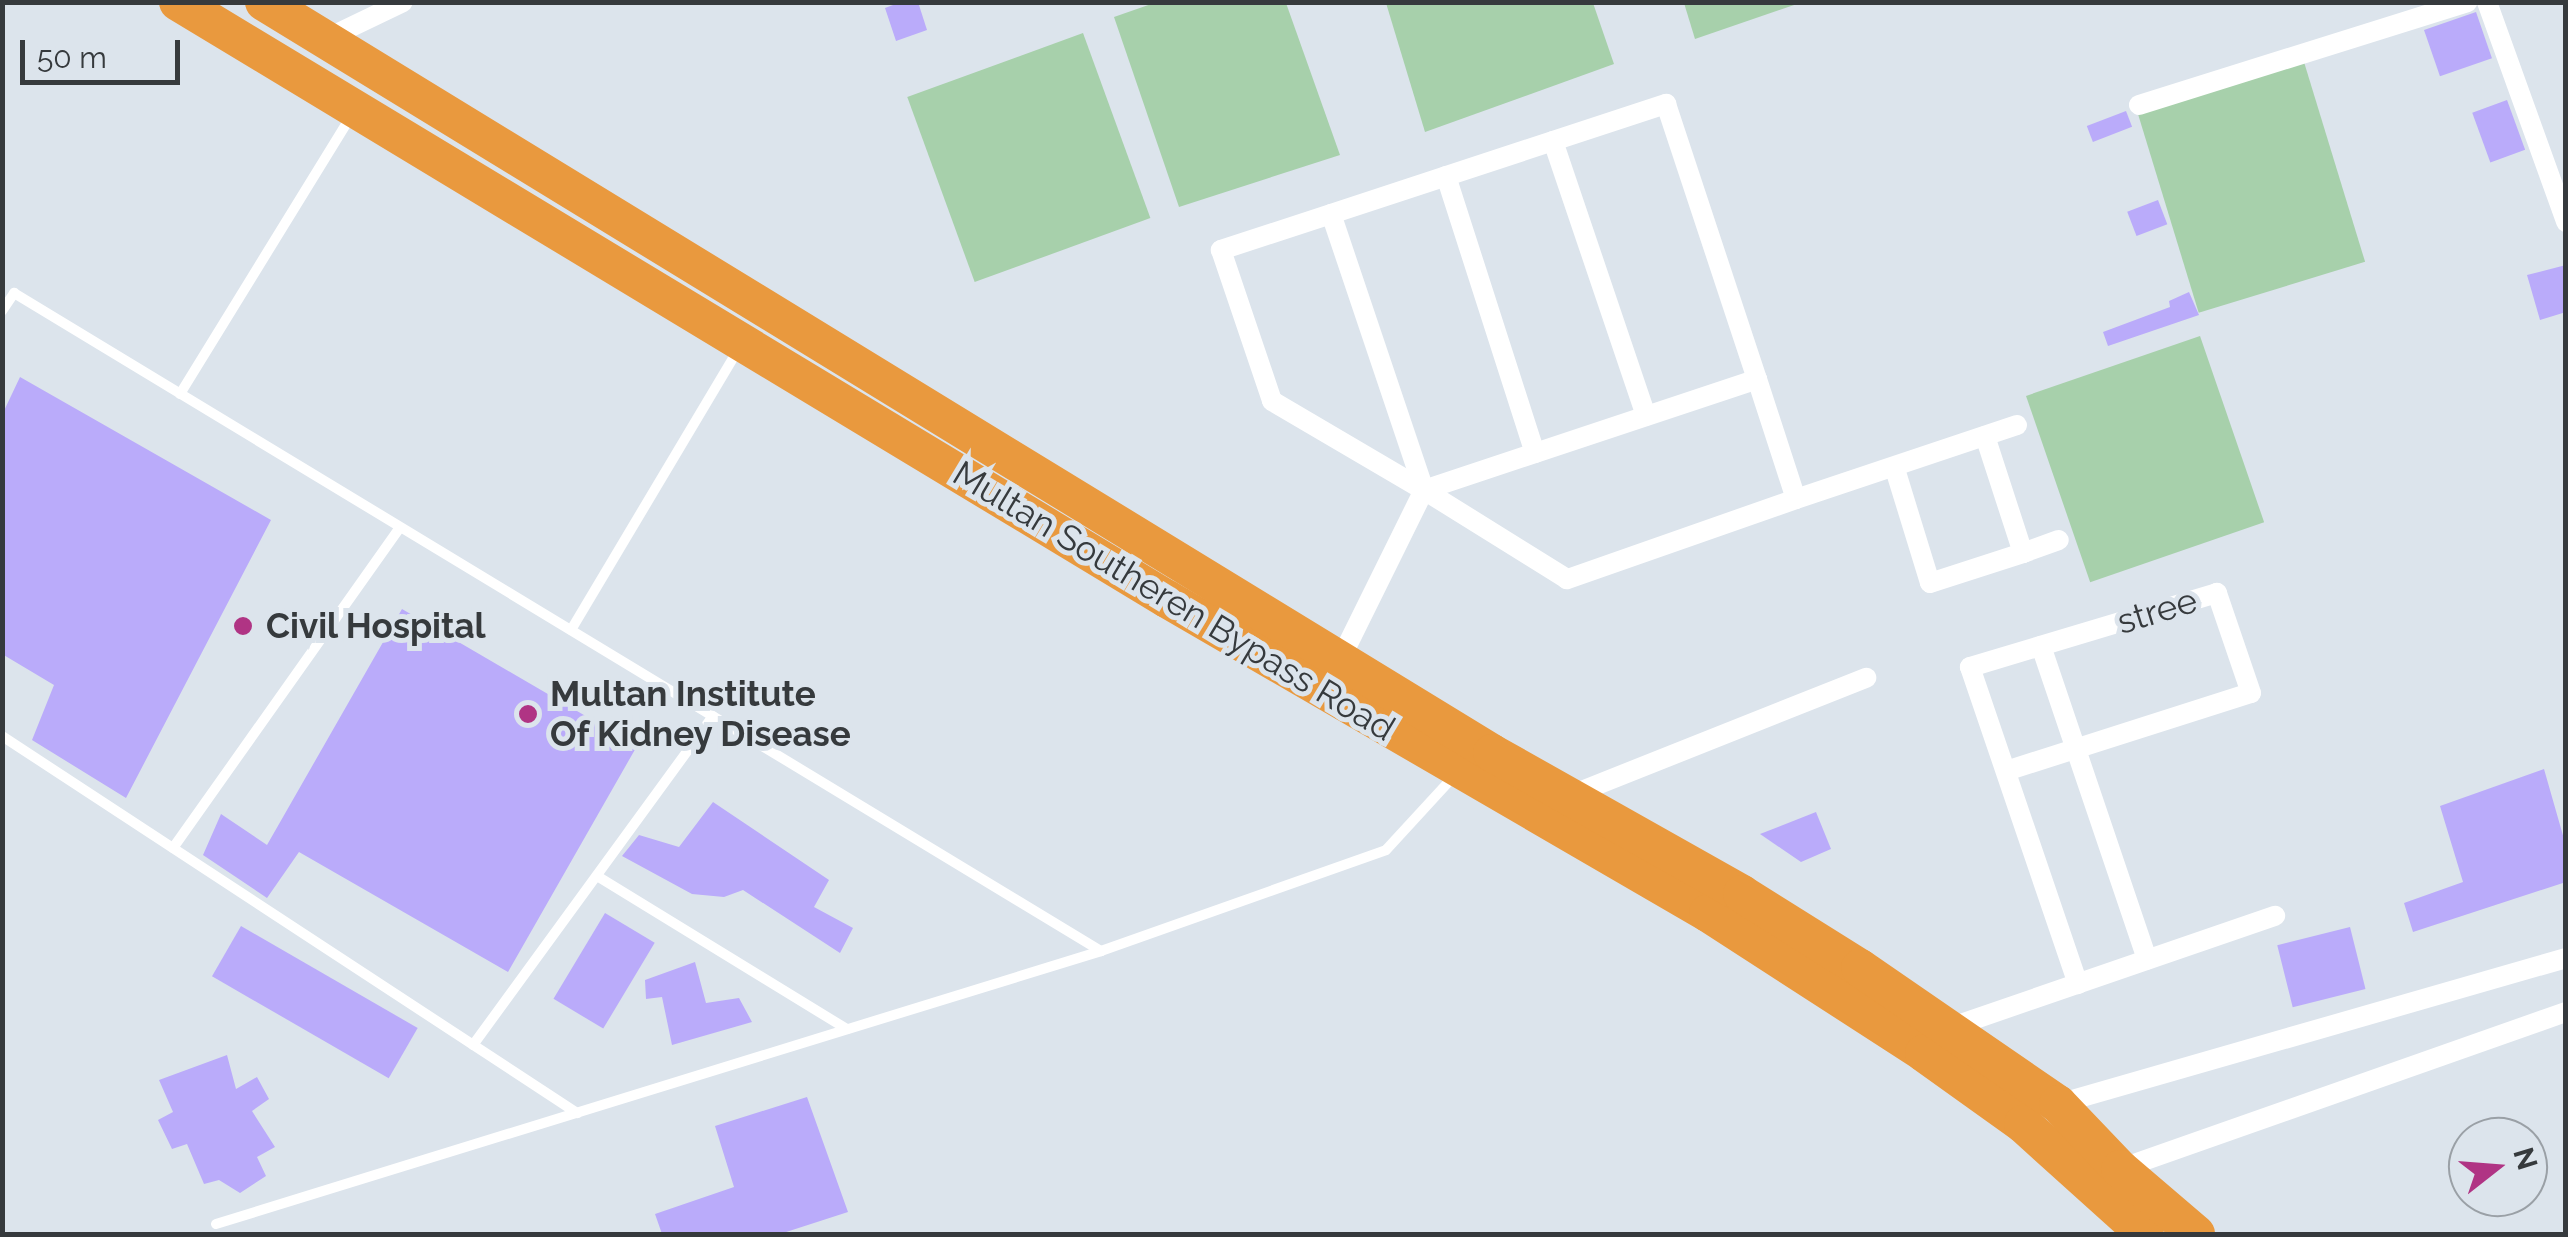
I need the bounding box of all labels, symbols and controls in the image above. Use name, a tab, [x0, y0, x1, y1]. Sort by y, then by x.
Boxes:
scale bar	[25, 20, 185, 82]
text: 50 m	[37, 40, 107, 75]
street label: Multan Southeren Bypass Road	[946, 452, 1402, 750]
street label: stree	[2112, 579, 2202, 643]
place label: Civil Hospital	[266, 605, 487, 647]
marker: Civil Hospital	[230, 613, 256, 639]
place label: Multan Institute Of Kidney Disease	[550, 673, 852, 755]
marker: Multan Institute Of Kidney Disease	[515, 701, 541, 727]
north arrow	[2448, 1117, 2548, 1217]
text: N	[2506, 1144, 2544, 1174]

